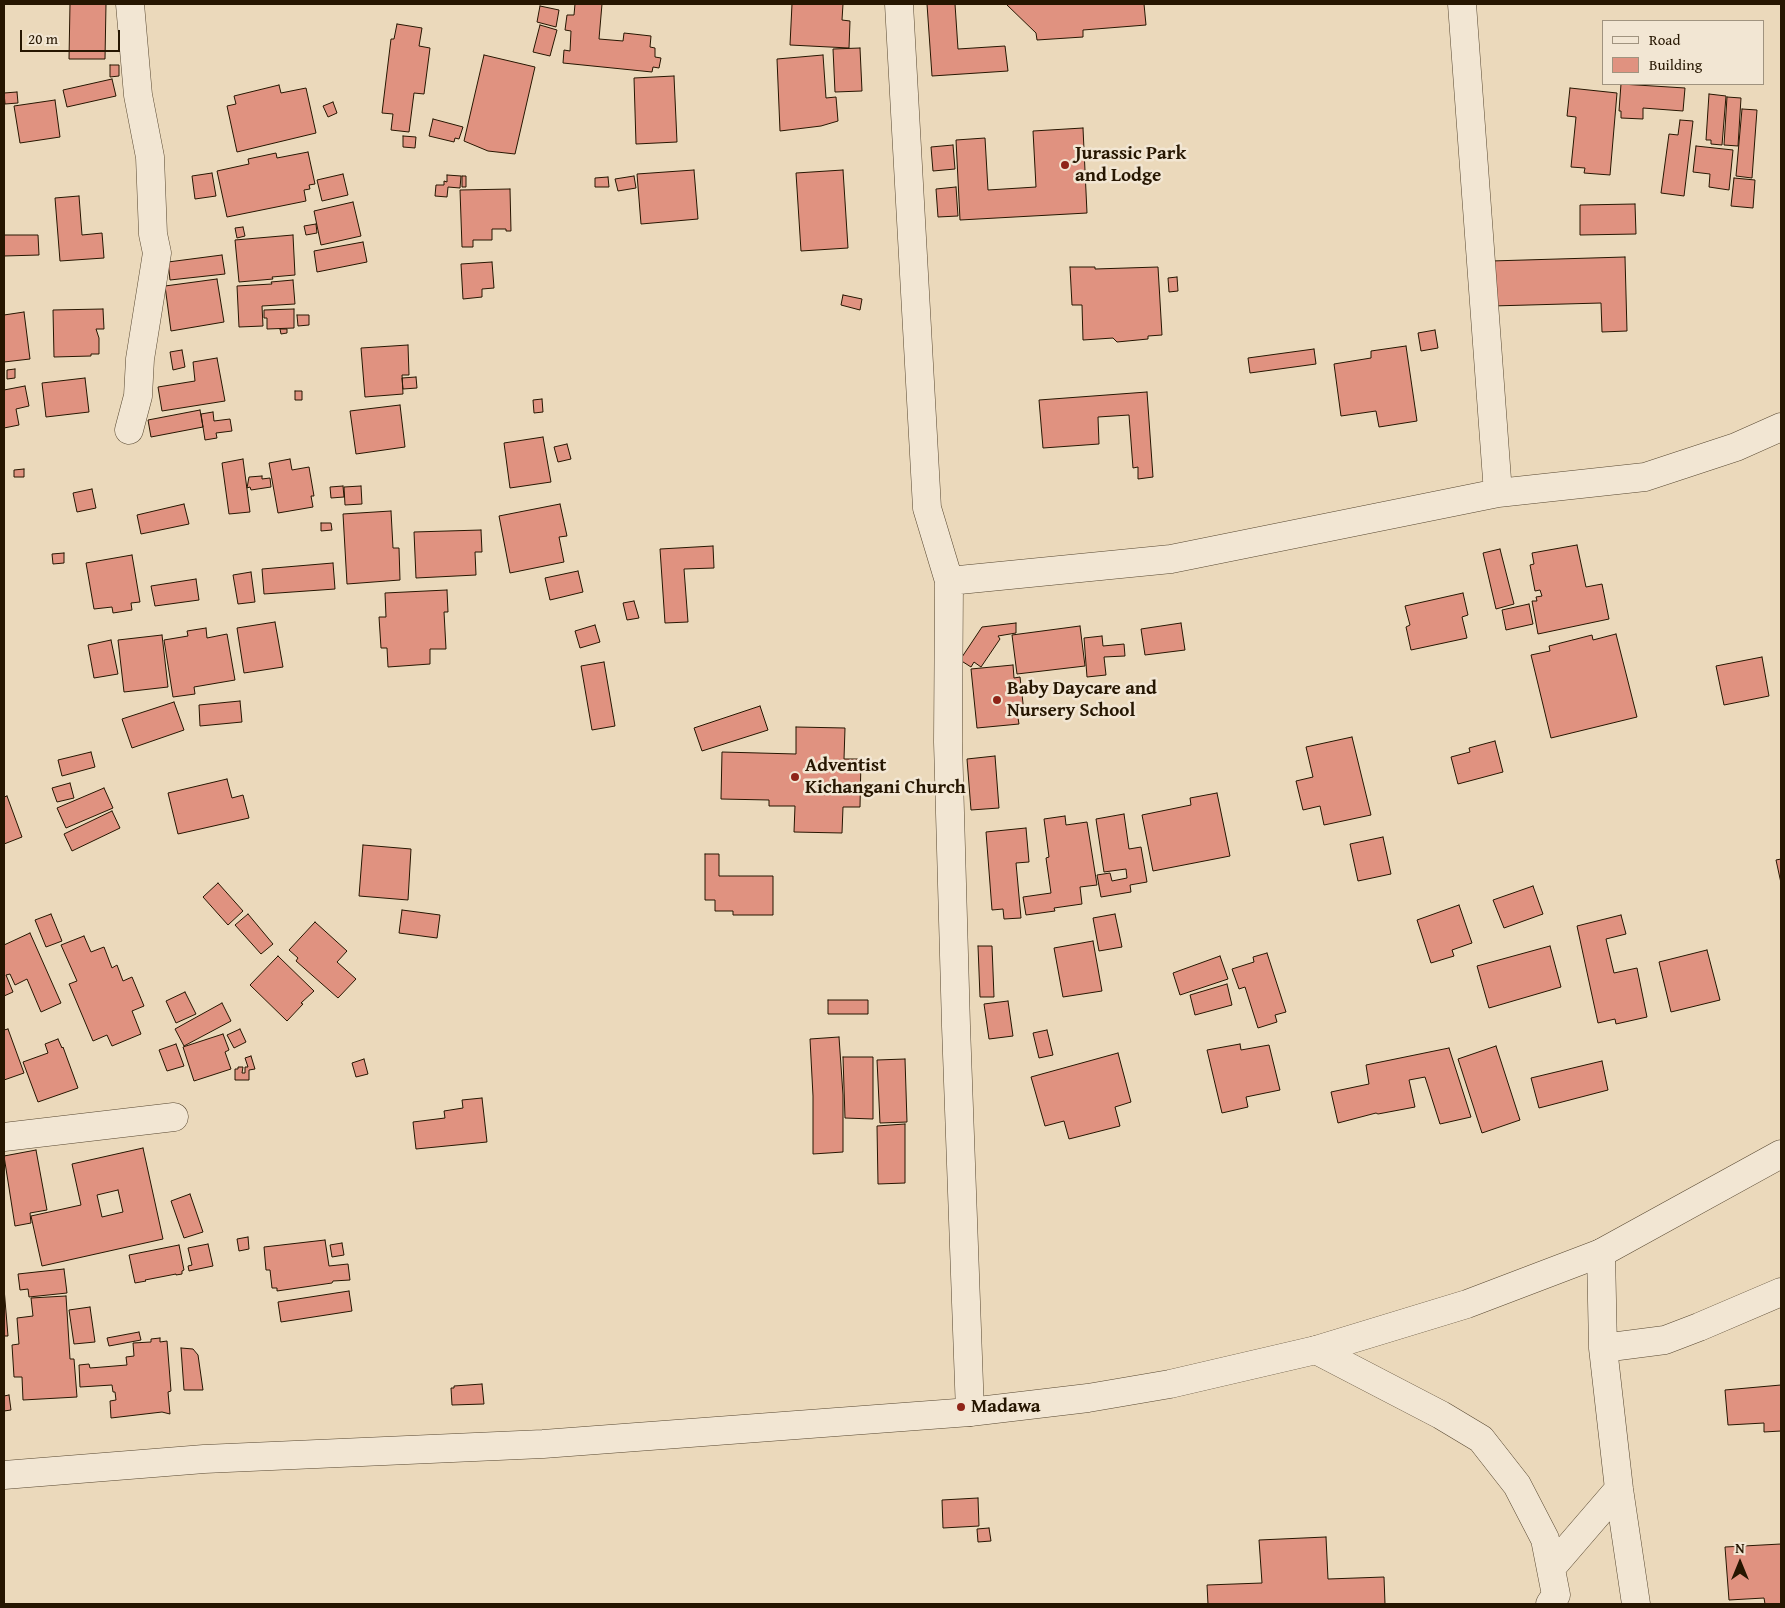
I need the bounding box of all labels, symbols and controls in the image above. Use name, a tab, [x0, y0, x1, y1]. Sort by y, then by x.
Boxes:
scale bar	[22, 20, 122, 52]
legend	[1602, 20, 1765, 85]
text: 20 m	[28, 28, 58, 49]
text: Road	[1649, 29, 1680, 50]
text: Building	[1649, 54, 1702, 75]
place label: Jurassic Park and Lodge	[1075, 143, 1186, 187]
marker: Jurassic Park and Lodge	[1059, 159, 1071, 171]
place label: Baby Daycare and Nursery School	[1007, 678, 1157, 722]
marker: Baby Daycare and Nursery School	[991, 694, 1003, 706]
place label: Adventist Kichangani Church	[805, 755, 966, 799]
marker: Adventist Kichangani Church	[789, 771, 801, 783]
place label: Madawa	[971, 1396, 1041, 1418]
marker: Madawa	[955, 1401, 967, 1413]
north arrow	[1715, 1538, 1765, 1588]
text: N	[1735, 1538, 1745, 1558]

